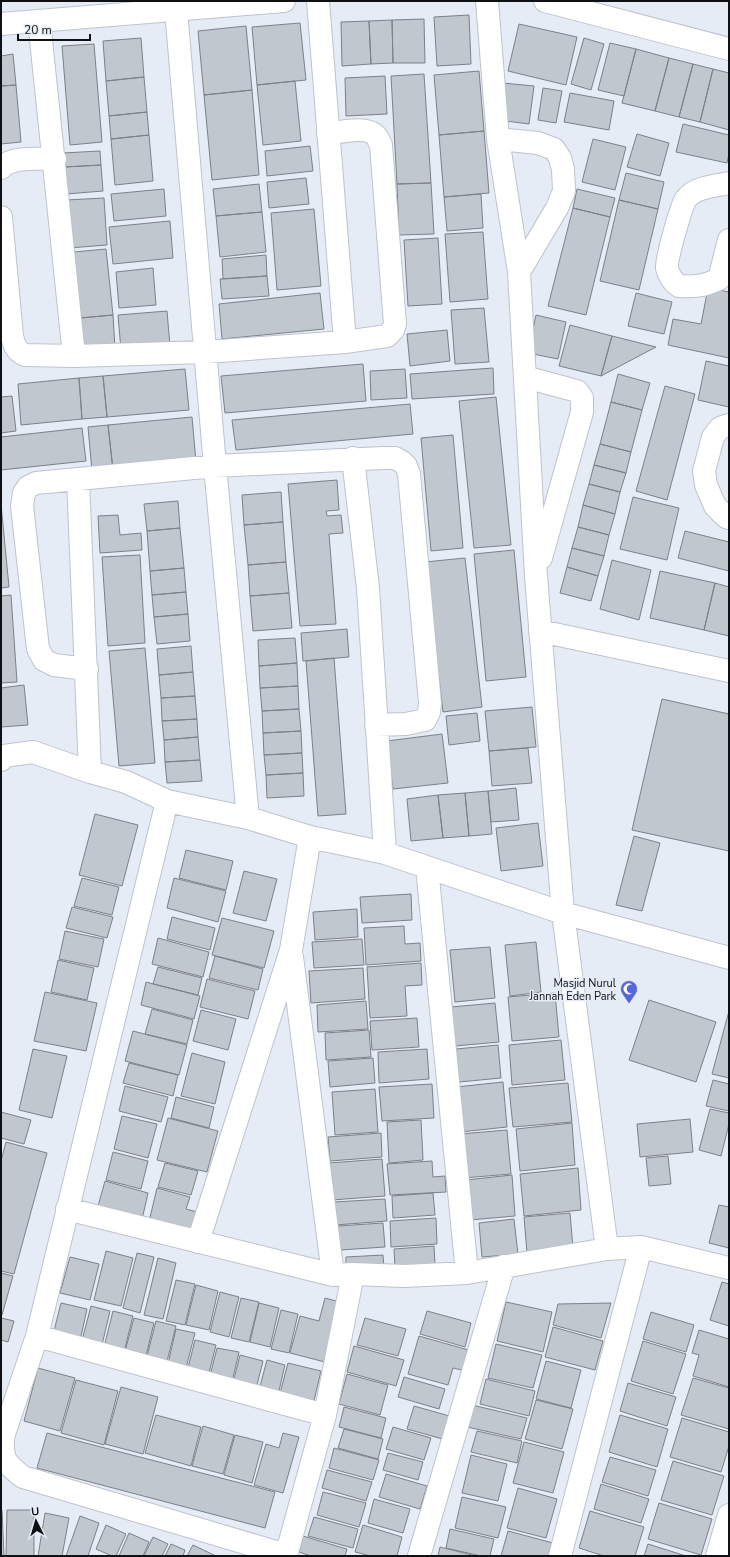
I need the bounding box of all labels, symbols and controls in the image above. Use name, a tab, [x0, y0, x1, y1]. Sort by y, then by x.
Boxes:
scale bar	[18, 16, 90, 42]
text: 20 m	[24, 22, 52, 38]
place label: Masjid Nurul Jannah Eden Park	[529, 976, 617, 1004]
mosque icon: Masjid Nurul Jannah Eden Park	[619, 979, 639, 1004]
north arrow	[16, 1501, 56, 1541]
text: U	[30, 1504, 40, 1519]

